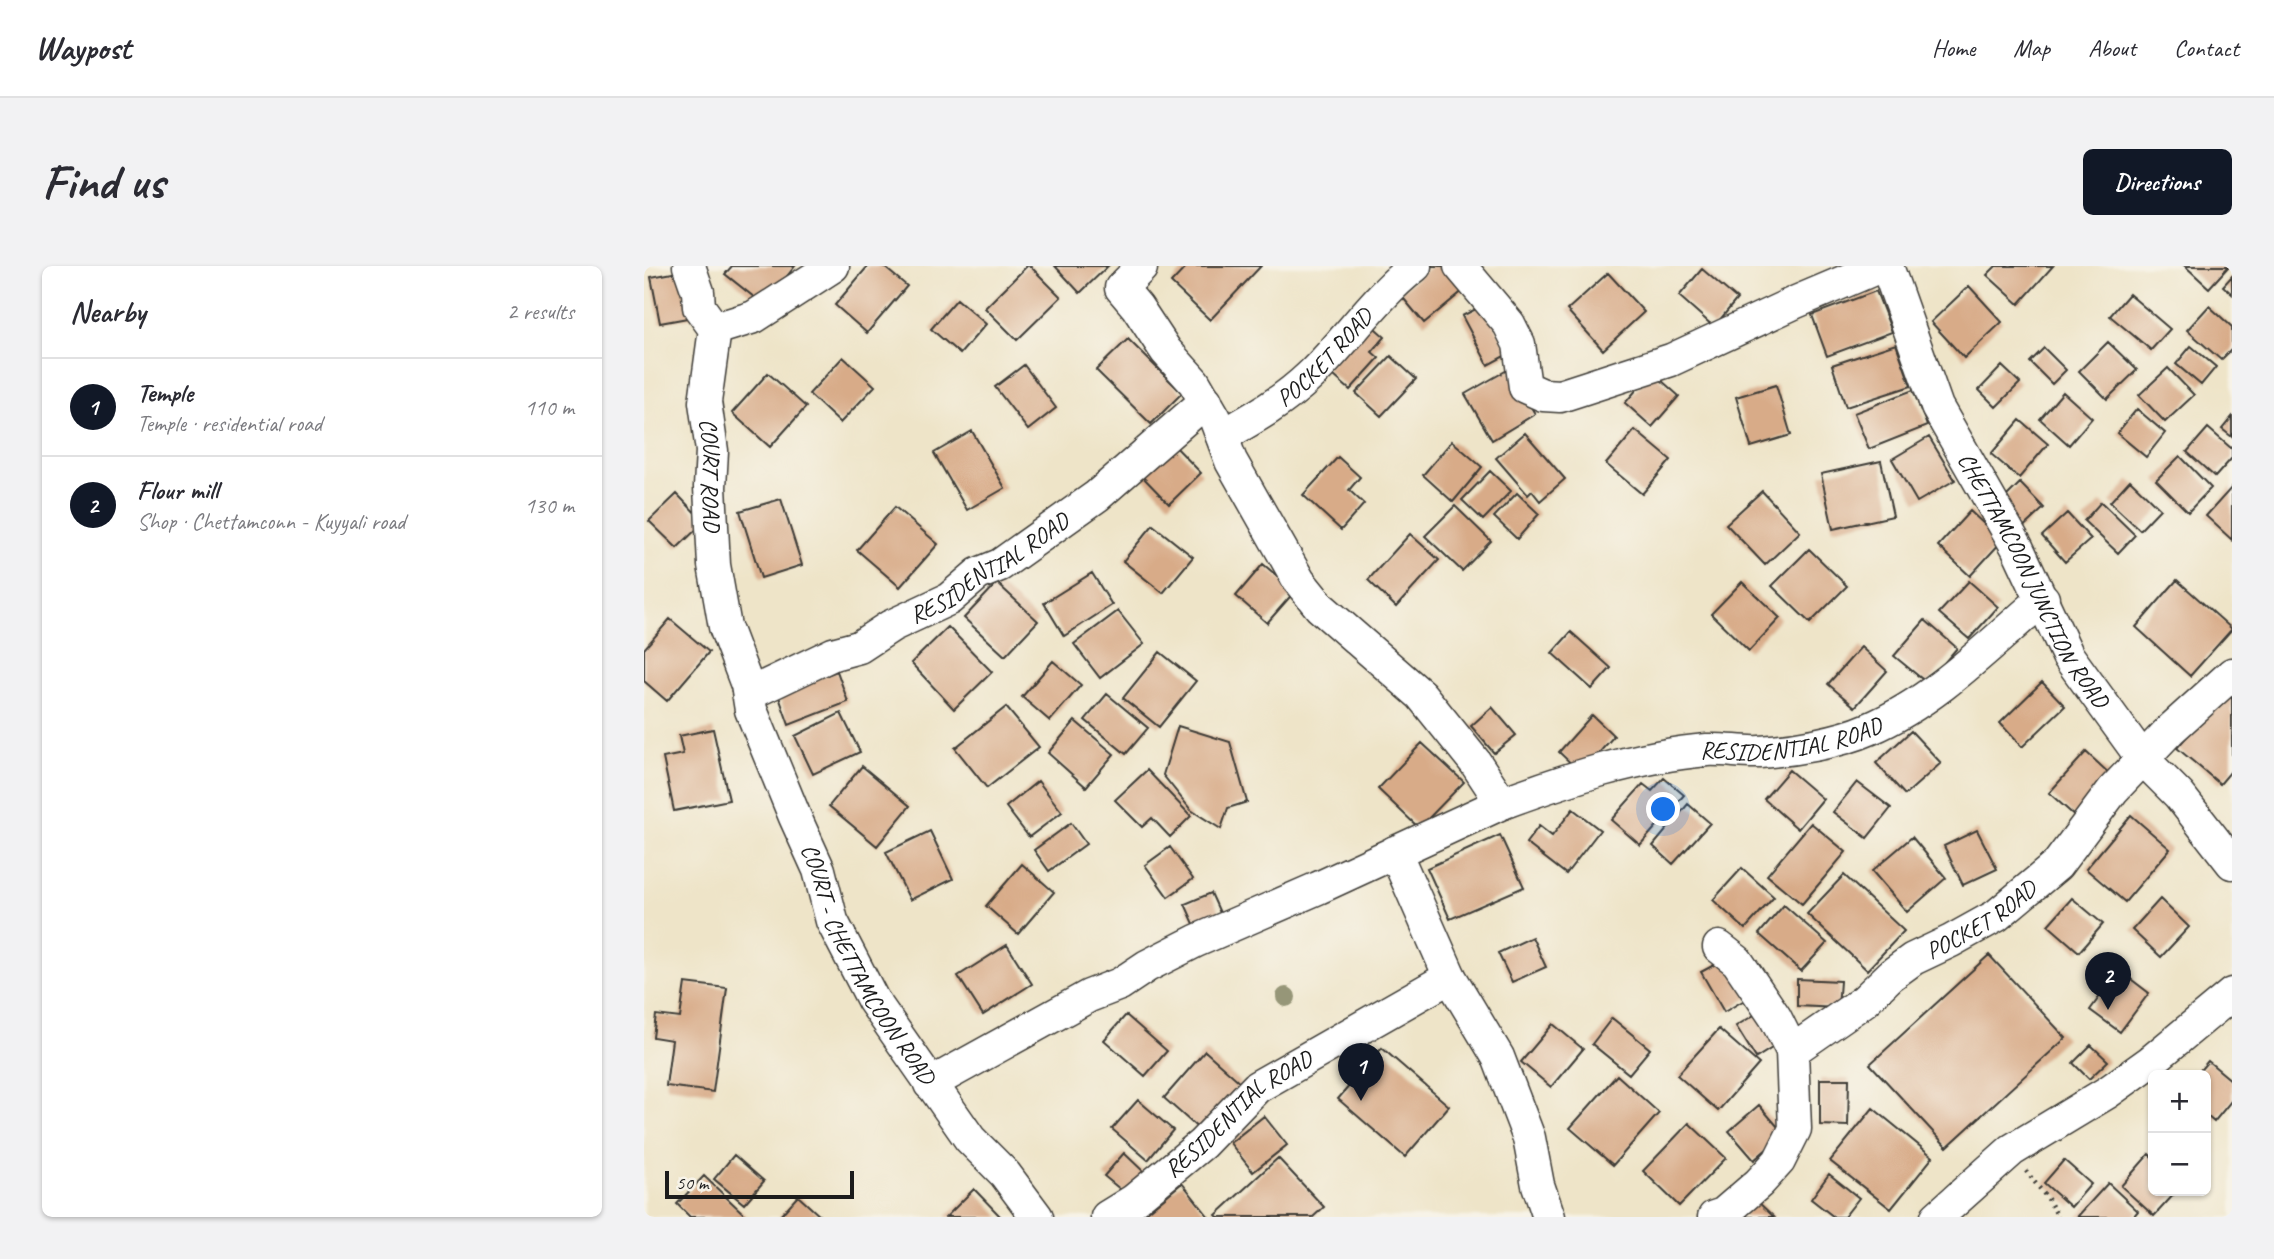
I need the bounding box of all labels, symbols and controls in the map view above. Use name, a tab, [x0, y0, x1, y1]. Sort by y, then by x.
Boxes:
text: Waypost	[35, 27, 131, 69]
text: Home	[1932, 33, 1975, 63]
text: Map	[2013, 33, 2050, 63]
text: About	[2088, 33, 2136, 63]
text: Contact	[2174, 33, 2239, 63]
button: Directions	[2083, 149, 2232, 215]
text: Find us	[42, 151, 164, 213]
text: Nearby	[70, 293, 146, 331]
text: 2 results	[507, 297, 574, 326]
street label: POCKET ROAD	[1270, 301, 1380, 413]
text: Temple	[137, 376, 193, 409]
text: 1	[88, 393, 98, 422]
text: 110 m	[525, 393, 574, 422]
text: Temple · residential road	[137, 409, 322, 438]
street label: COURT ROAD	[693, 416, 728, 535]
street label: CHETTAMCOON JUNCTION ROAD	[1951, 447, 2117, 716]
text: Flour mill	[137, 474, 218, 507]
text: 2	[88, 491, 98, 520]
text: 130 m	[525, 491, 574, 520]
street label: RESIDENTIAL ROAD	[905, 504, 1077, 630]
text: Shop · Chettamconn - Kuyyali road	[137, 507, 405, 536]
street label: RESIDENTIAL ROAD	[1698, 709, 1889, 767]
your location	[1646, 792, 1680, 826]
street label: COURT - CHETTAMCOON ROAD	[794, 839, 943, 1092]
street label: POCKET ROAD	[1921, 872, 2044, 966]
pin: 2	[2085, 952, 2131, 1010]
street label: RESIDENTIAL ROAD	[1158, 1043, 1319, 1184]
pin: 1	[1338, 1043, 1384, 1101]
map controls	[2148, 1070, 2211, 1196]
button: +	[2148, 1070, 2211, 1133]
button: −	[2148, 1133, 2211, 1196]
scale bar	[665, 1168, 854, 1200]
text: 50 m	[676, 1171, 708, 1195]

